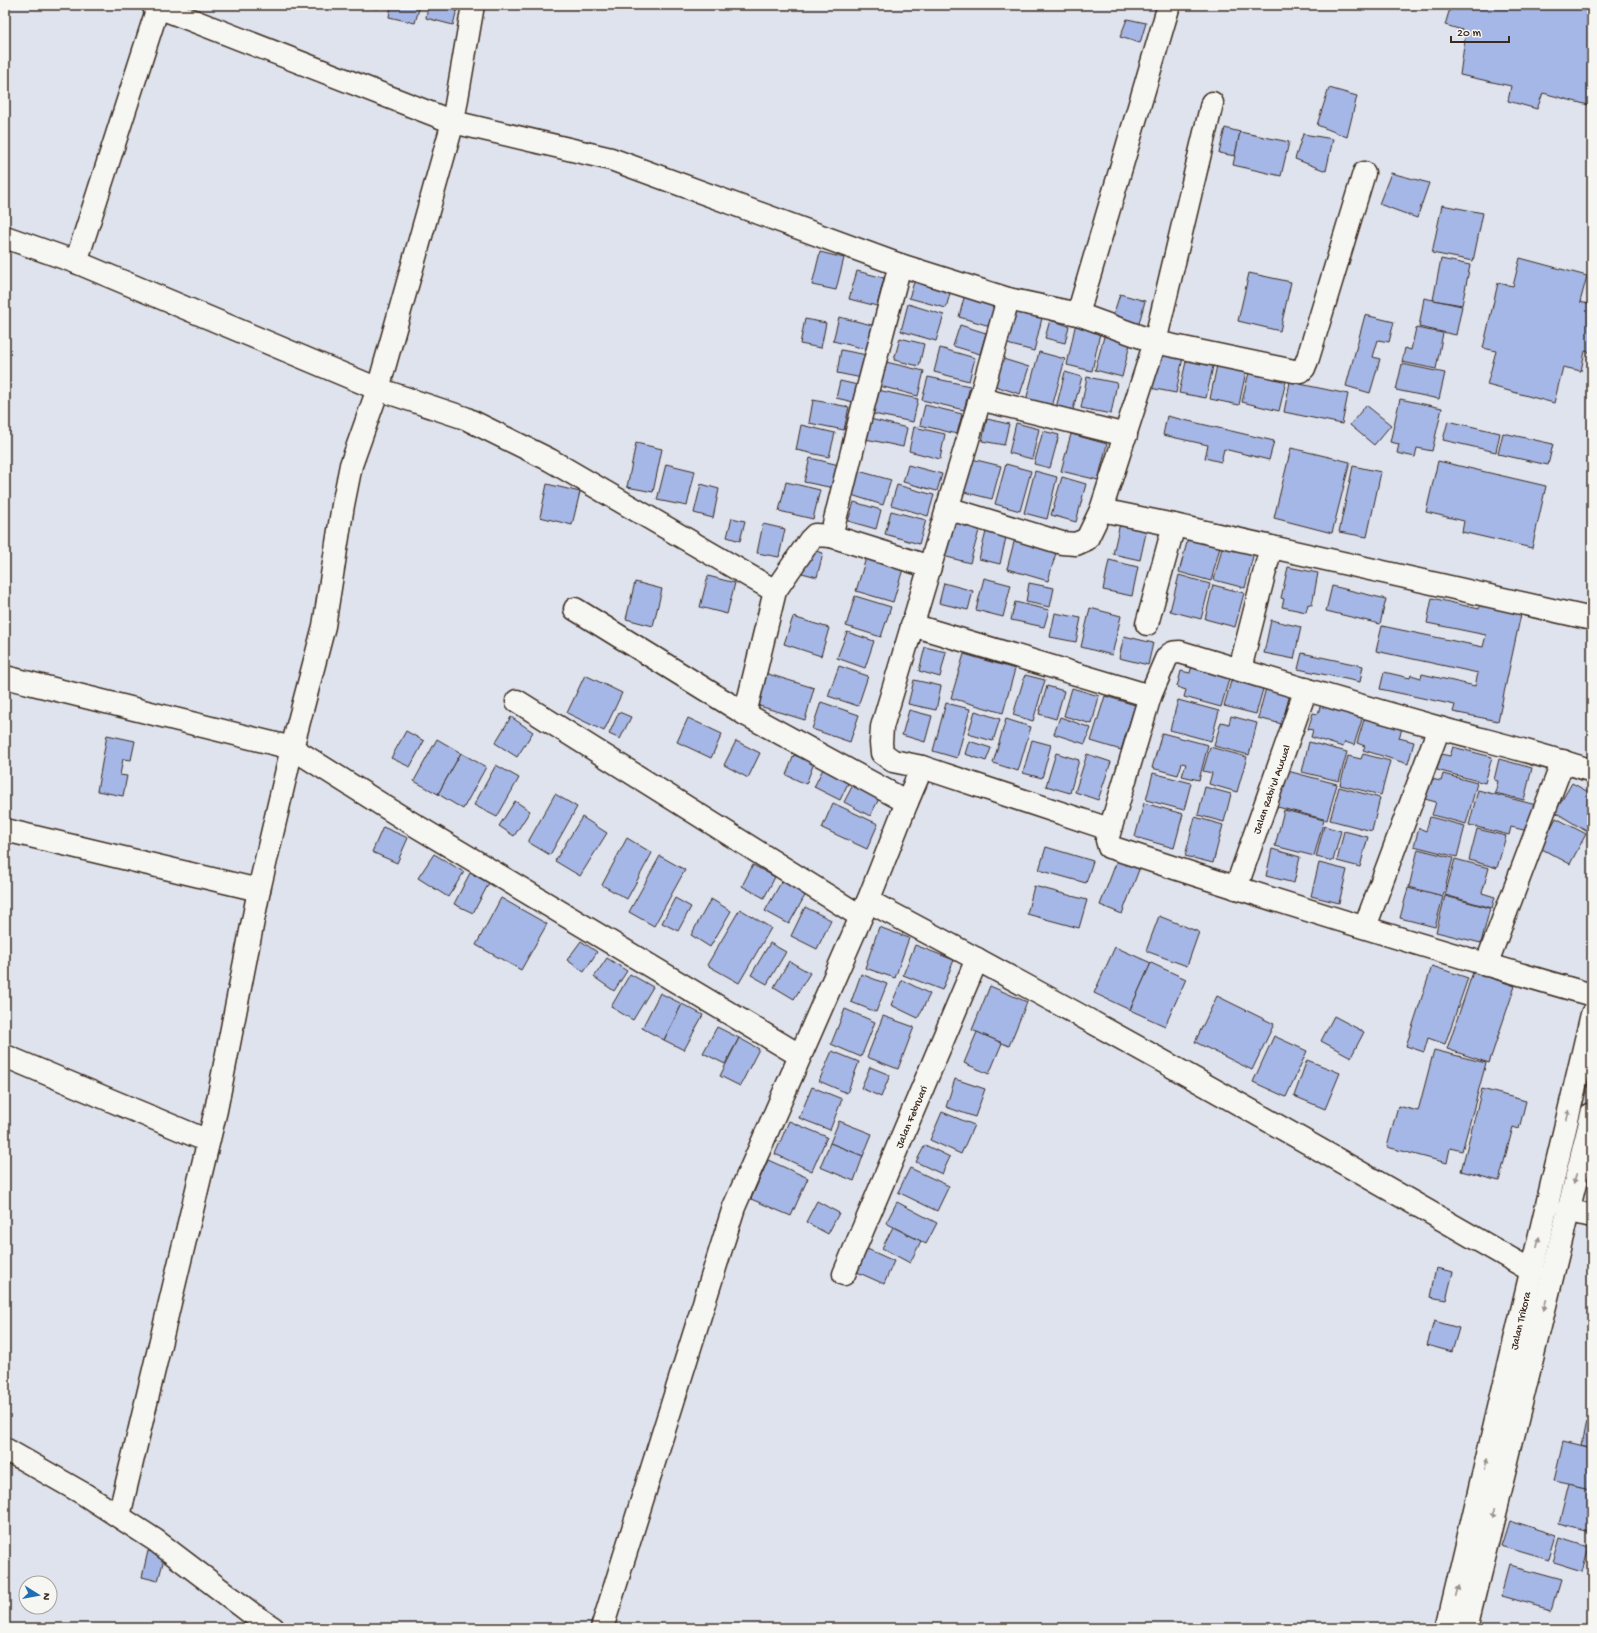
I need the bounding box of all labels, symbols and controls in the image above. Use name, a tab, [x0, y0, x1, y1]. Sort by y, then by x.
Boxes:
scale bar	[1451, 18, 1509, 44]
text: 20 m	[1457, 27, 1482, 41]
street label: Jalan Rabi'ul Awwal	[1252, 743, 1294, 836]
street label: Jalan Februari	[894, 1084, 931, 1150]
one-way arrow	[1566, 1109, 1572, 1121]
one-way arrow	[1572, 1173, 1578, 1185]
one-way arrow	[1536, 1235, 1542, 1248]
street label: Jalan Trikora	[1509, 1290, 1534, 1351]
one-way arrow	[1541, 1299, 1547, 1311]
one-way arrow	[1484, 1457, 1490, 1470]
one-way arrow	[1491, 1507, 1497, 1519]
north arrow	[18, 1575, 58, 1615]
one-way arrow	[1454, 1584, 1460, 1596]
text: N	[39, 1592, 52, 1601]

